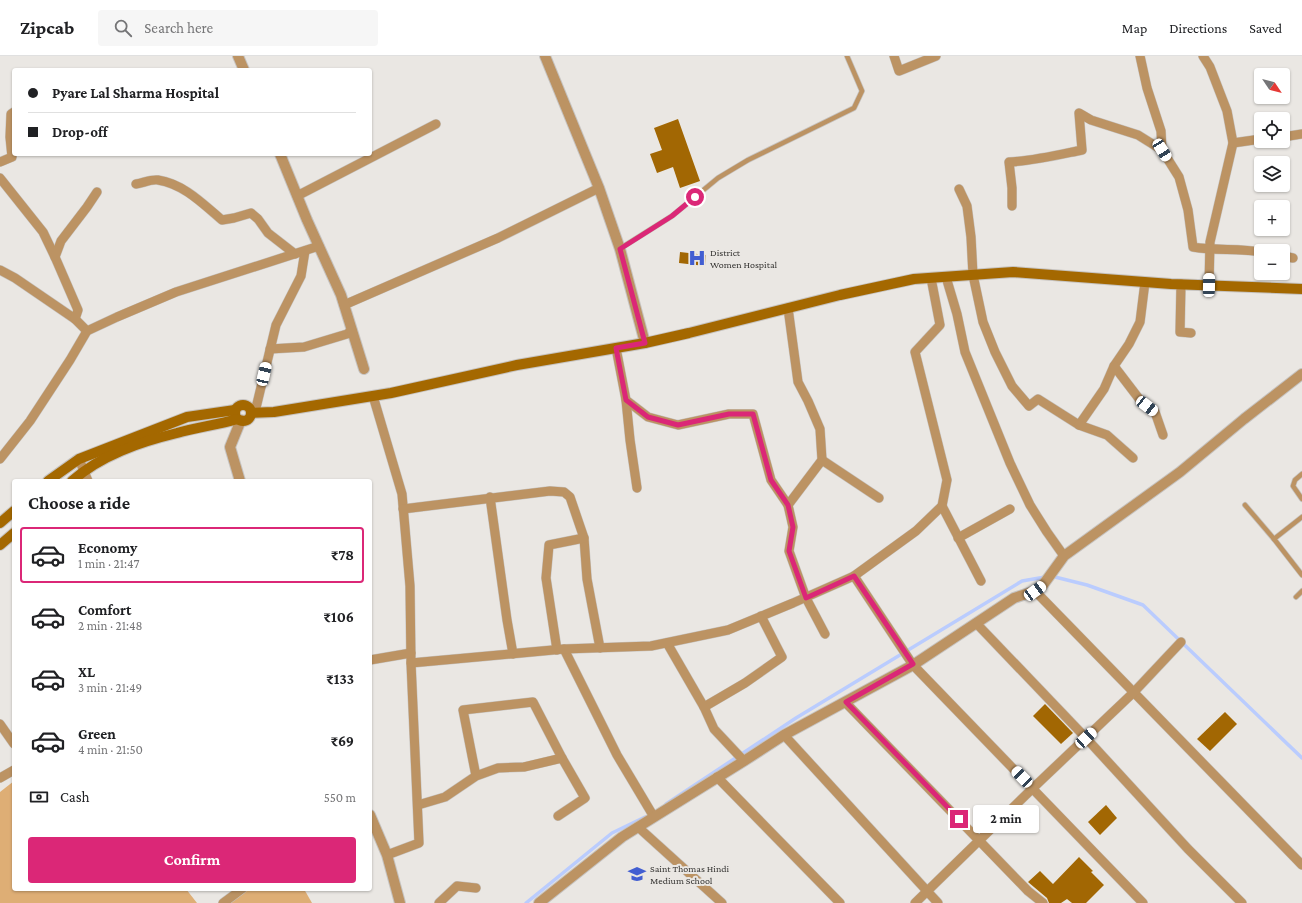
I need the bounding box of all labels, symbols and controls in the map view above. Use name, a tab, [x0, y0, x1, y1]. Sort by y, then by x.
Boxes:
search box	[98, 10, 378, 46]
text: Zipcab	[20, 17, 74, 38]
icon: search	[112, 17, 134, 39]
text: Search here	[144, 20, 213, 36]
text: Map	[1122, 20, 1147, 36]
text: Directions	[1169, 20, 1227, 36]
text: Saved	[1249, 20, 1282, 36]
north arrow	[1254, 68, 1290, 104]
map controls	[1254, 68, 1290, 280]
text: Pyare Lal Sharma Hospital	[52, 85, 219, 101]
button: locate	[1254, 112, 1290, 148]
text: Drop-off	[52, 124, 108, 140]
car	[1151, 137, 1173, 163]
button: layers	[1254, 156, 1290, 192]
route start	[686, 188, 704, 206]
button: +	[1254, 200, 1290, 236]
button: −	[1254, 244, 1290, 280]
place label: District Women Hospital	[710, 247, 778, 270]
hospital icon: District Women Hospital	[687, 248, 707, 268]
car	[1203, 273, 1215, 297]
car	[255, 361, 273, 387]
car	[1134, 394, 1160, 418]
text: Choose a ride	[28, 493, 130, 513]
icon: car	[30, 537, 66, 573]
text: Economy	[78, 540, 137, 556]
text: ₹78	[331, 547, 354, 563]
text: 1 min · 21:47	[78, 556, 139, 571]
car	[1022, 579, 1048, 603]
icon: car	[30, 599, 66, 635]
text: Comfort	[78, 602, 132, 618]
text: ₹106	[323, 609, 354, 625]
text: 2 min · 21:48	[78, 618, 143, 633]
icon: car	[30, 661, 66, 697]
text: XL	[78, 664, 95, 680]
text: ₹133	[326, 671, 354, 687]
text: 3 min · 21:49	[78, 680, 142, 695]
icon: car	[30, 723, 66, 759]
car	[1073, 725, 1099, 751]
text: Green	[78, 726, 116, 742]
text: ₹69	[330, 733, 354, 749]
text: 4 min · 21:50	[78, 742, 143, 757]
car	[1009, 764, 1035, 790]
icon: cash	[28, 786, 50, 808]
text: Cash	[60, 789, 90, 805]
text: 550 m	[324, 790, 356, 805]
callout: 2 min	[973, 805, 1039, 833]
route end	[950, 810, 968, 828]
text: 2 min	[990, 811, 1022, 826]
button: Confirm	[28, 837, 356, 883]
place label: Saint Thomas Hindi Medium School	[650, 863, 730, 886]
school or university icon: Saint Thomas Hindi Medium School	[627, 864, 647, 884]

